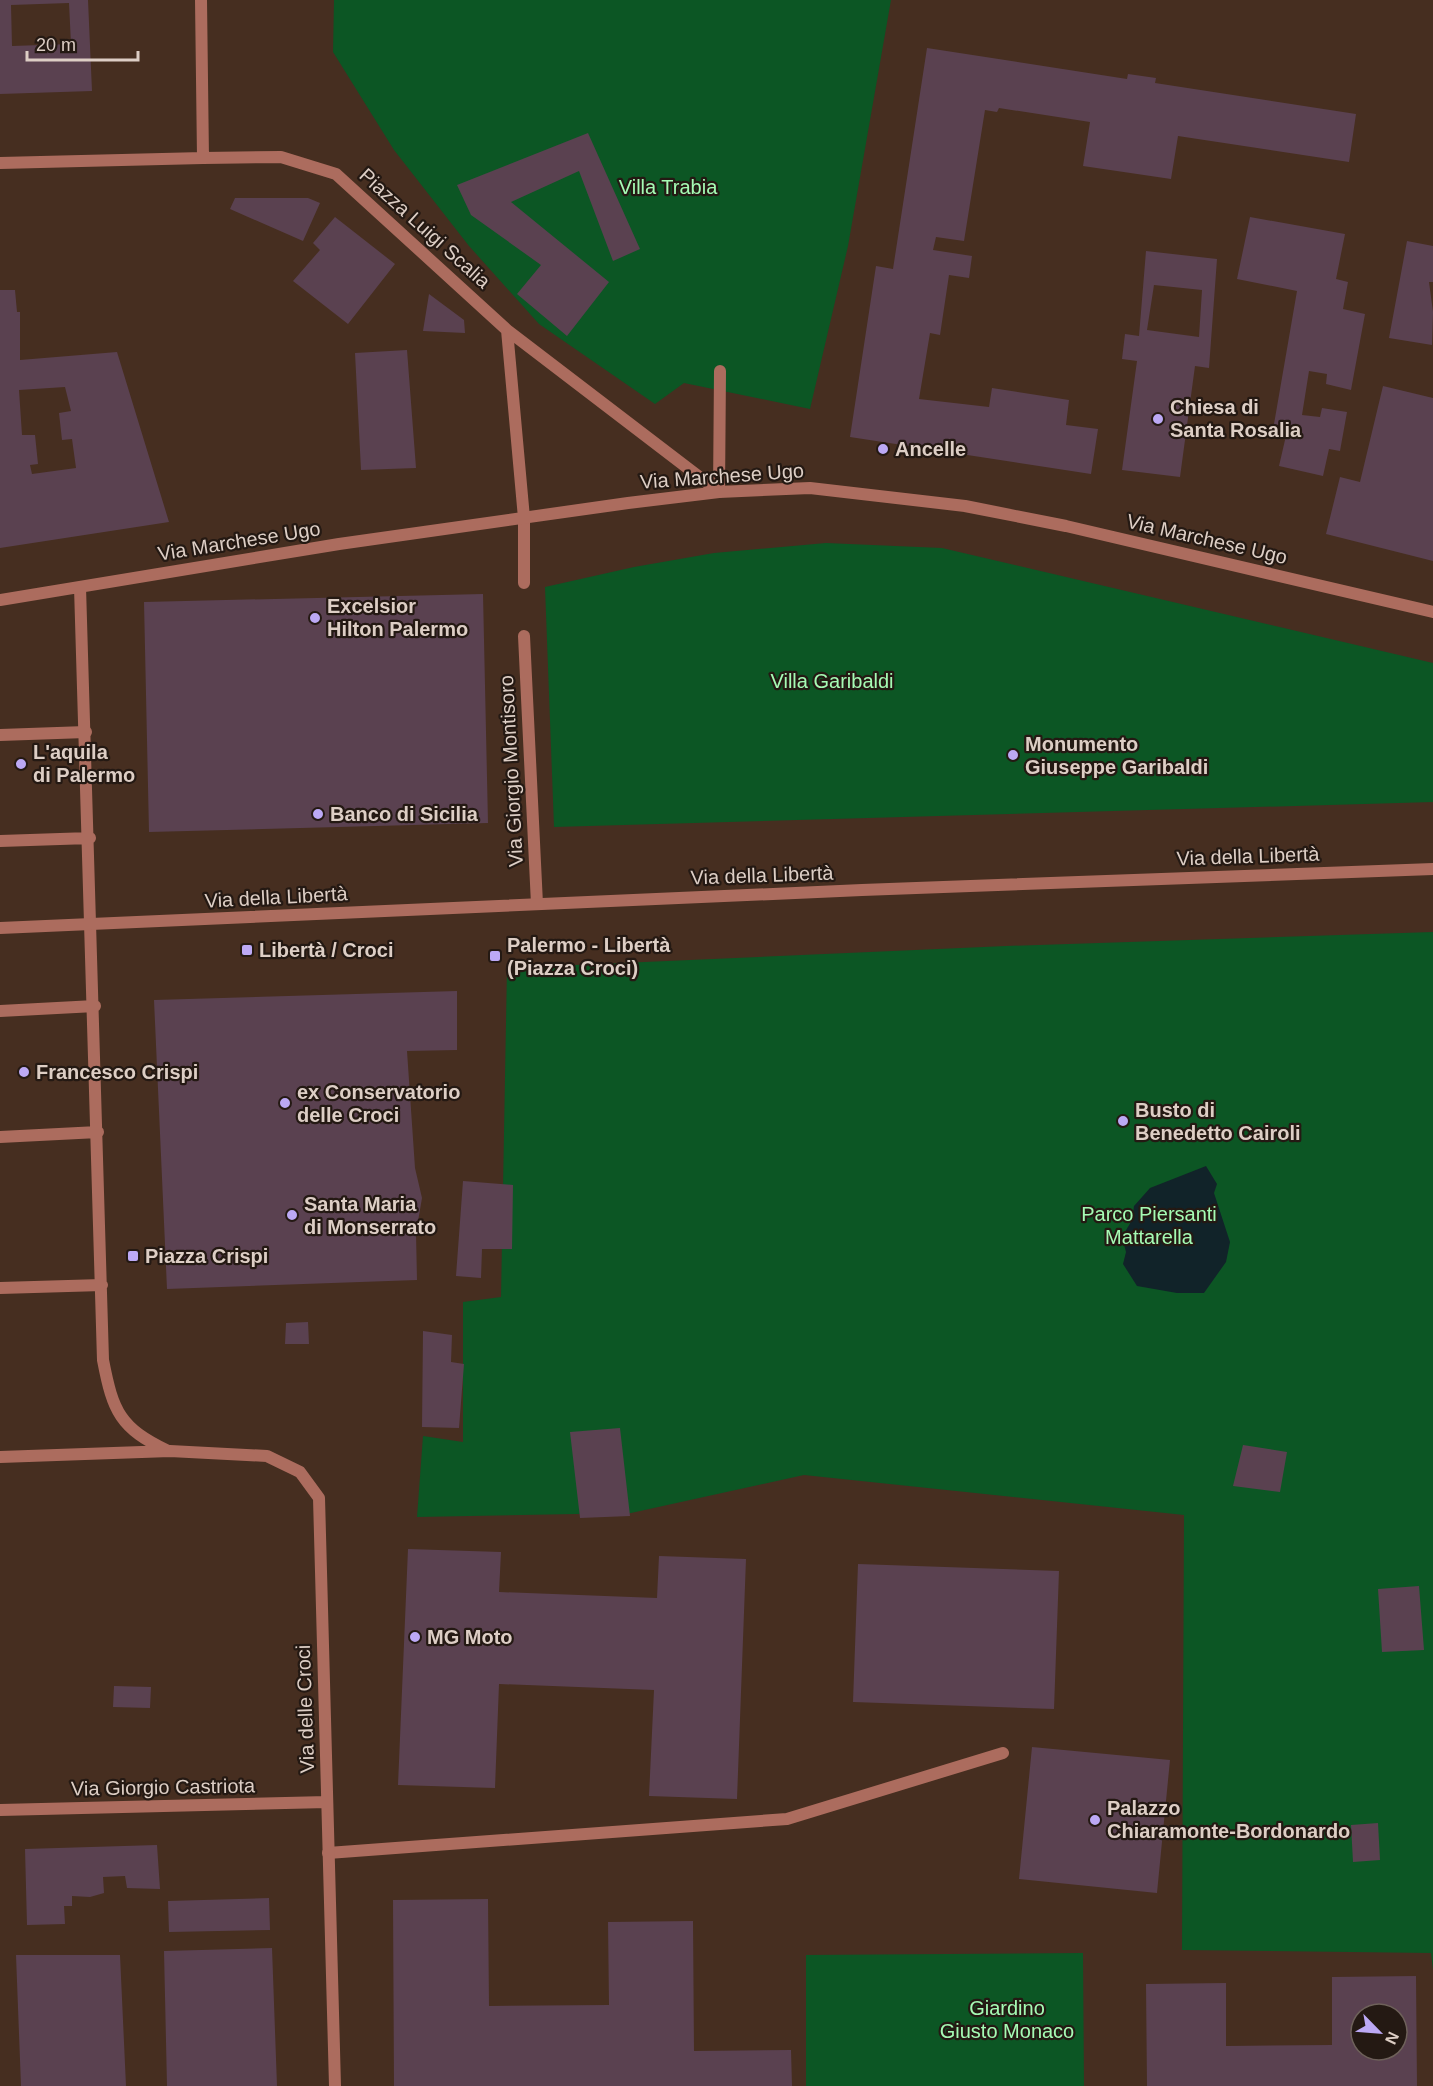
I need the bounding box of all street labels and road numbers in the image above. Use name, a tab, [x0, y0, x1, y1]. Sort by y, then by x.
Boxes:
street label: Piazza Luigi Scalia	[355, 164, 495, 293]
street label: Via Marchese Ugo	[639, 459, 805, 493]
street label: Via Marchese Ugo	[1125, 510, 1289, 568]
street label: Via Marchese Ugo	[156, 517, 322, 565]
street label: Via Giorgio Montisoro	[495, 675, 527, 867]
street label: Via della Libertà	[1176, 842, 1321, 869]
street label: Via della Libertà	[690, 861, 835, 888]
street label: Via della Libertà	[204, 882, 349, 912]
street label: Via delle Croci	[292, 1644, 318, 1774]
street label: Via Giorgio Castriota	[71, 1774, 256, 1800]

